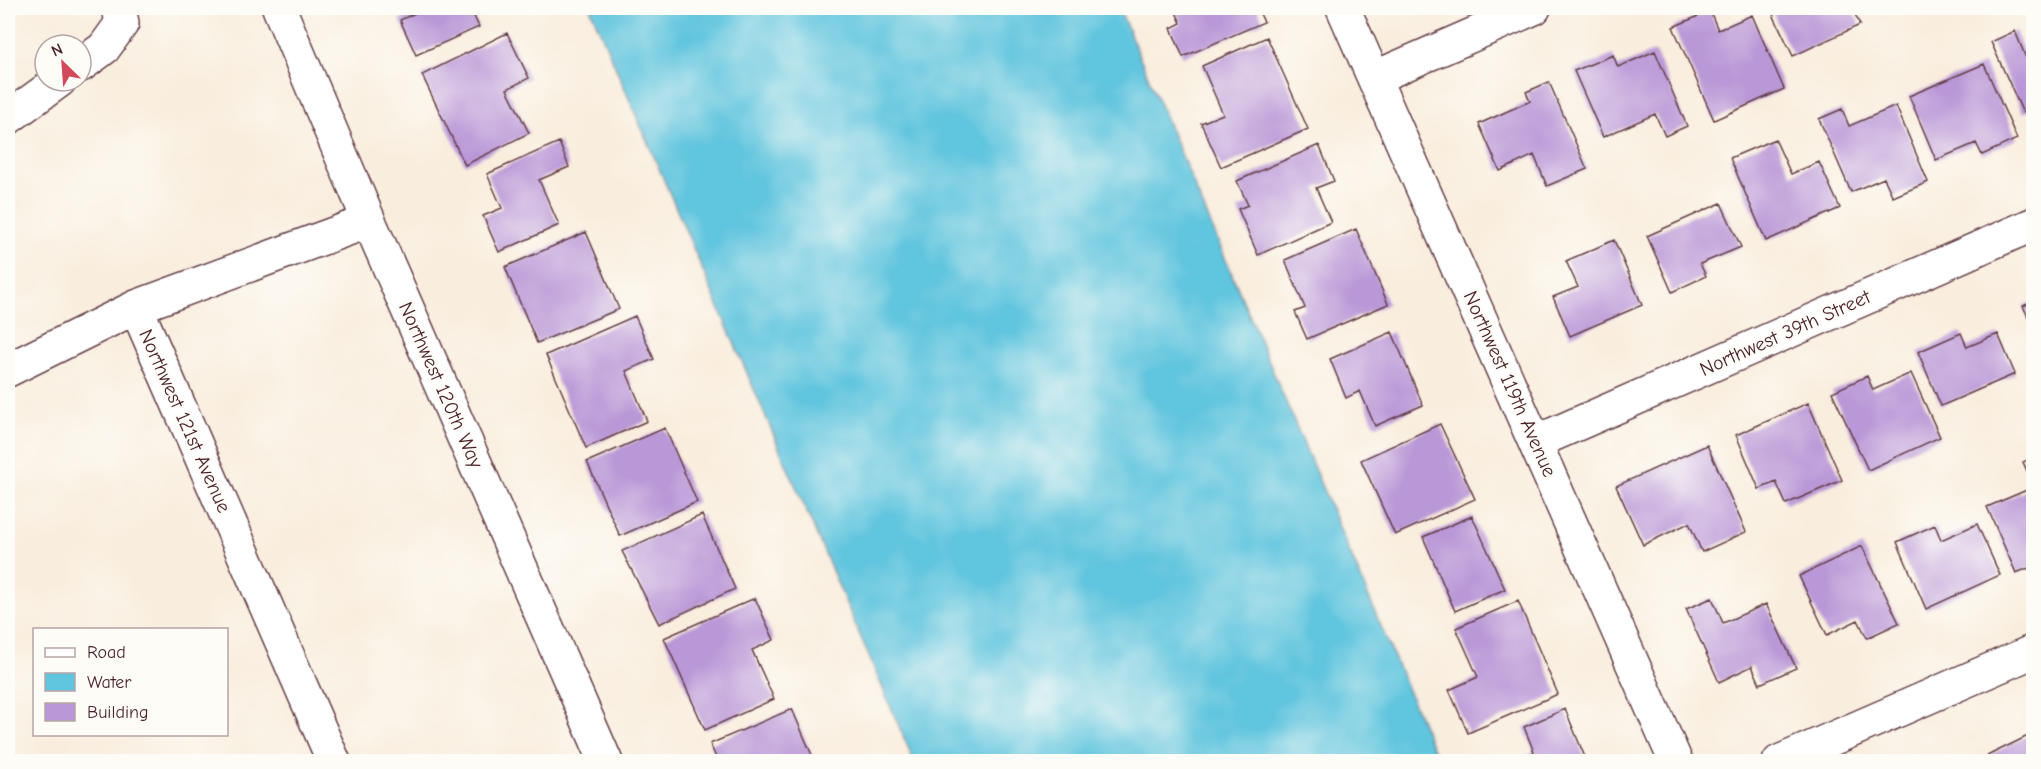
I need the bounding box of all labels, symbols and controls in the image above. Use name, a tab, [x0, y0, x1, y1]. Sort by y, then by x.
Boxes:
north arrow	[33, 33, 93, 93]
text: N	[49, 40, 66, 61]
street label: Northwest 39th Street	[1696, 284, 1875, 381]
street label: Northwest 119th Avenue	[1459, 288, 1561, 480]
street label: Northwest 120th Way	[394, 298, 488, 472]
street label: Northwest 121st Avenue	[134, 326, 236, 516]
legend	[33, 628, 228, 736]
text: Road	[87, 642, 126, 663]
text: Water	[87, 672, 132, 693]
text: Building	[87, 702, 149, 723]

